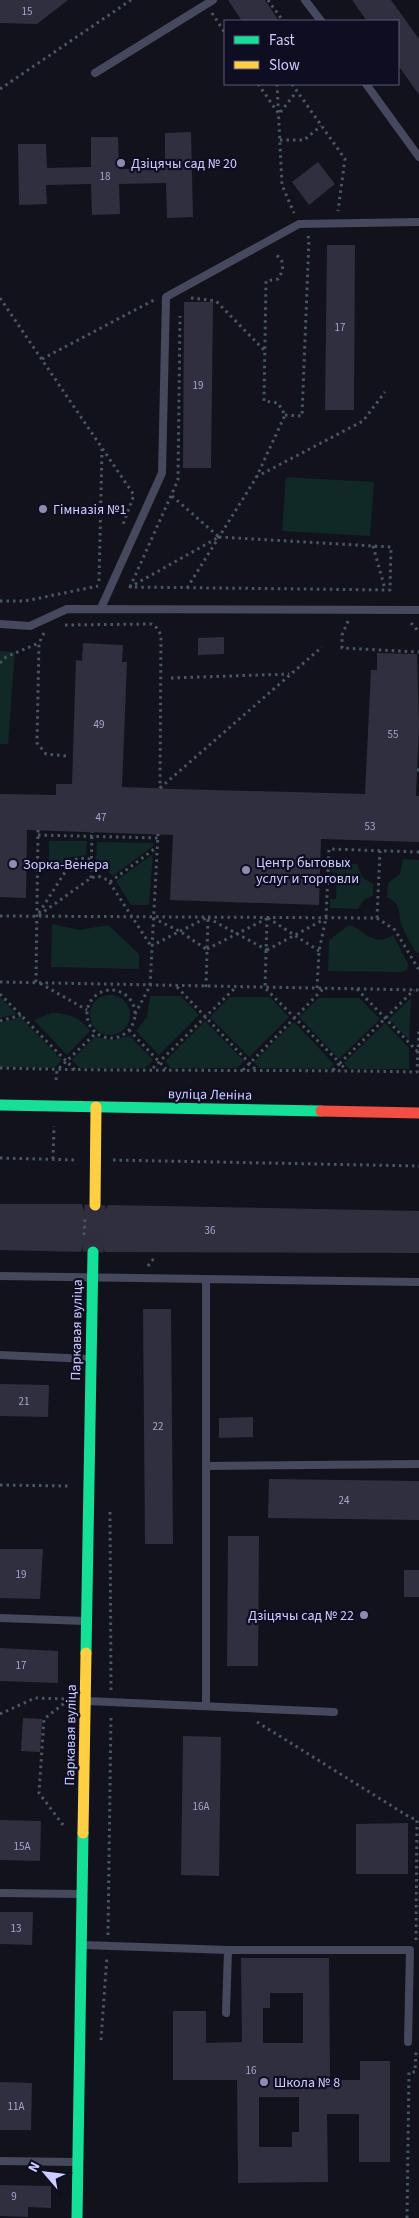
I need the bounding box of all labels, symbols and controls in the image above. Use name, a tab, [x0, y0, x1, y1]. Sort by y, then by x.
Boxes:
house number: 15	[22, 4, 32, 19]
legend	[224, 20, 399, 85]
text: Fast	[269, 30, 295, 51]
text: Slow	[269, 55, 300, 76]
place label: Дзіцячы сад № 20	[131, 154, 237, 174]
marker: Дзіцячы сад № 20	[115, 157, 127, 169]
house number: 18	[100, 169, 111, 184]
house number: 17	[335, 320, 345, 335]
house number: 19	[193, 378, 203, 393]
place label: Гімназія №1	[53, 500, 127, 520]
marker: Гімназія №1	[37, 503, 49, 515]
house number: 49	[94, 717, 104, 732]
house number: 55	[388, 727, 398, 742]
house number: 47	[96, 810, 106, 825]
house number: 53	[365, 819, 375, 834]
place label: Центр бытовых услуг и торговли	[256, 853, 359, 889]
place label: Зорка-Венера	[23, 855, 109, 875]
marker: Зорка-Венера	[7, 858, 19, 870]
marker: Центр бытовых услуг и торговли	[240, 864, 252, 876]
street label: вуліца Леніна	[168, 1084, 252, 1106]
house number: 36	[205, 1223, 216, 1238]
street label: Паркавая вуліца	[66, 1279, 88, 1381]
house number: 21	[19, 1394, 29, 1409]
house number: 22	[153, 1419, 163, 1434]
house number: 24	[339, 1493, 350, 1508]
house number: 19	[16, 1567, 26, 1582]
place label: Дзіцячы сад № 22	[248, 1606, 354, 1626]
marker: Дзіцячы сад № 22	[358, 1609, 370, 1621]
house number: 17	[16, 1658, 26, 1673]
street label: Паркавая вуліца	[60, 1684, 82, 1786]
house number: 16А	[193, 1799, 209, 1814]
house number: 15А	[14, 1839, 30, 1854]
house number: 13	[11, 1921, 21, 1936]
house number: 16	[246, 2063, 257, 2078]
place label: Школа № 8	[274, 2073, 340, 2093]
marker: Школа № 8	[258, 2076, 270, 2088]
house number: 11А	[8, 2099, 24, 2114]
north arrow	[20, 2148, 70, 2198]
text: N	[23, 2159, 45, 2176]
house number: 9	[11, 2189, 17, 2204]

